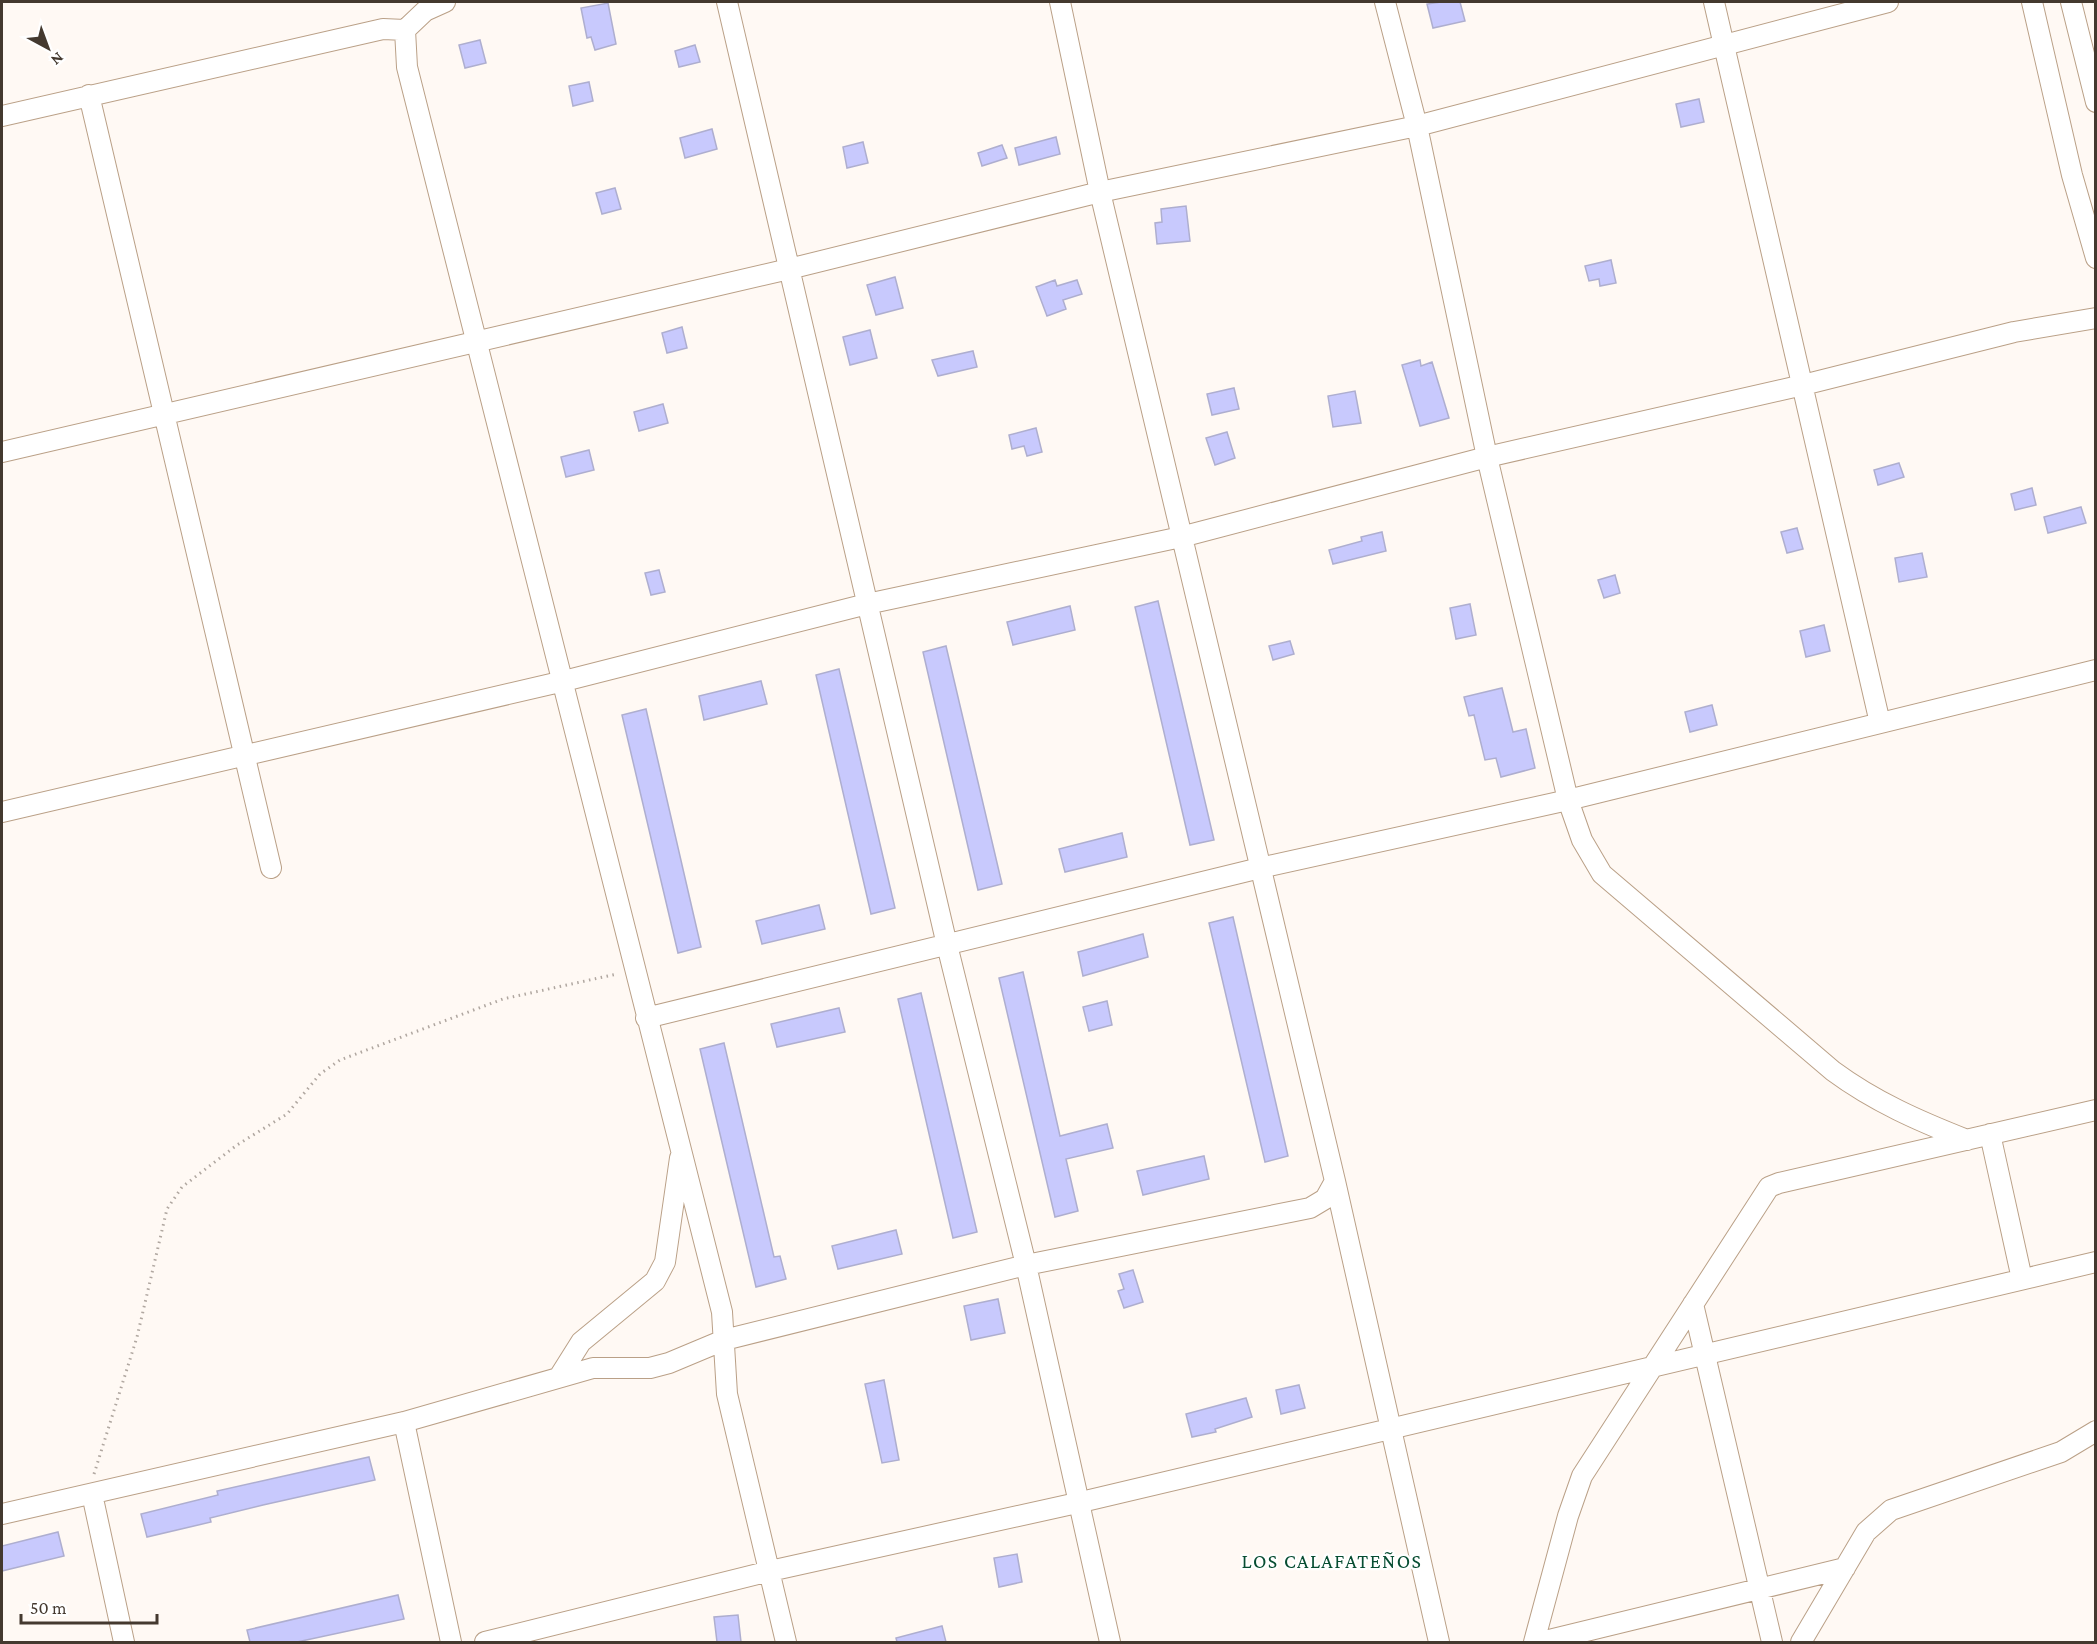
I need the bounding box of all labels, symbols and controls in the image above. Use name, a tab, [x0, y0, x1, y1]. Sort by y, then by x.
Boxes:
north arrow	[18, 18, 78, 78]
text: N	[48, 49, 67, 69]
district label: LOS CALAFATEÑOS	[1242, 1550, 1422, 1572]
scale bar	[21, 1587, 158, 1625]
text: 50 m	[30, 1598, 67, 1618]

